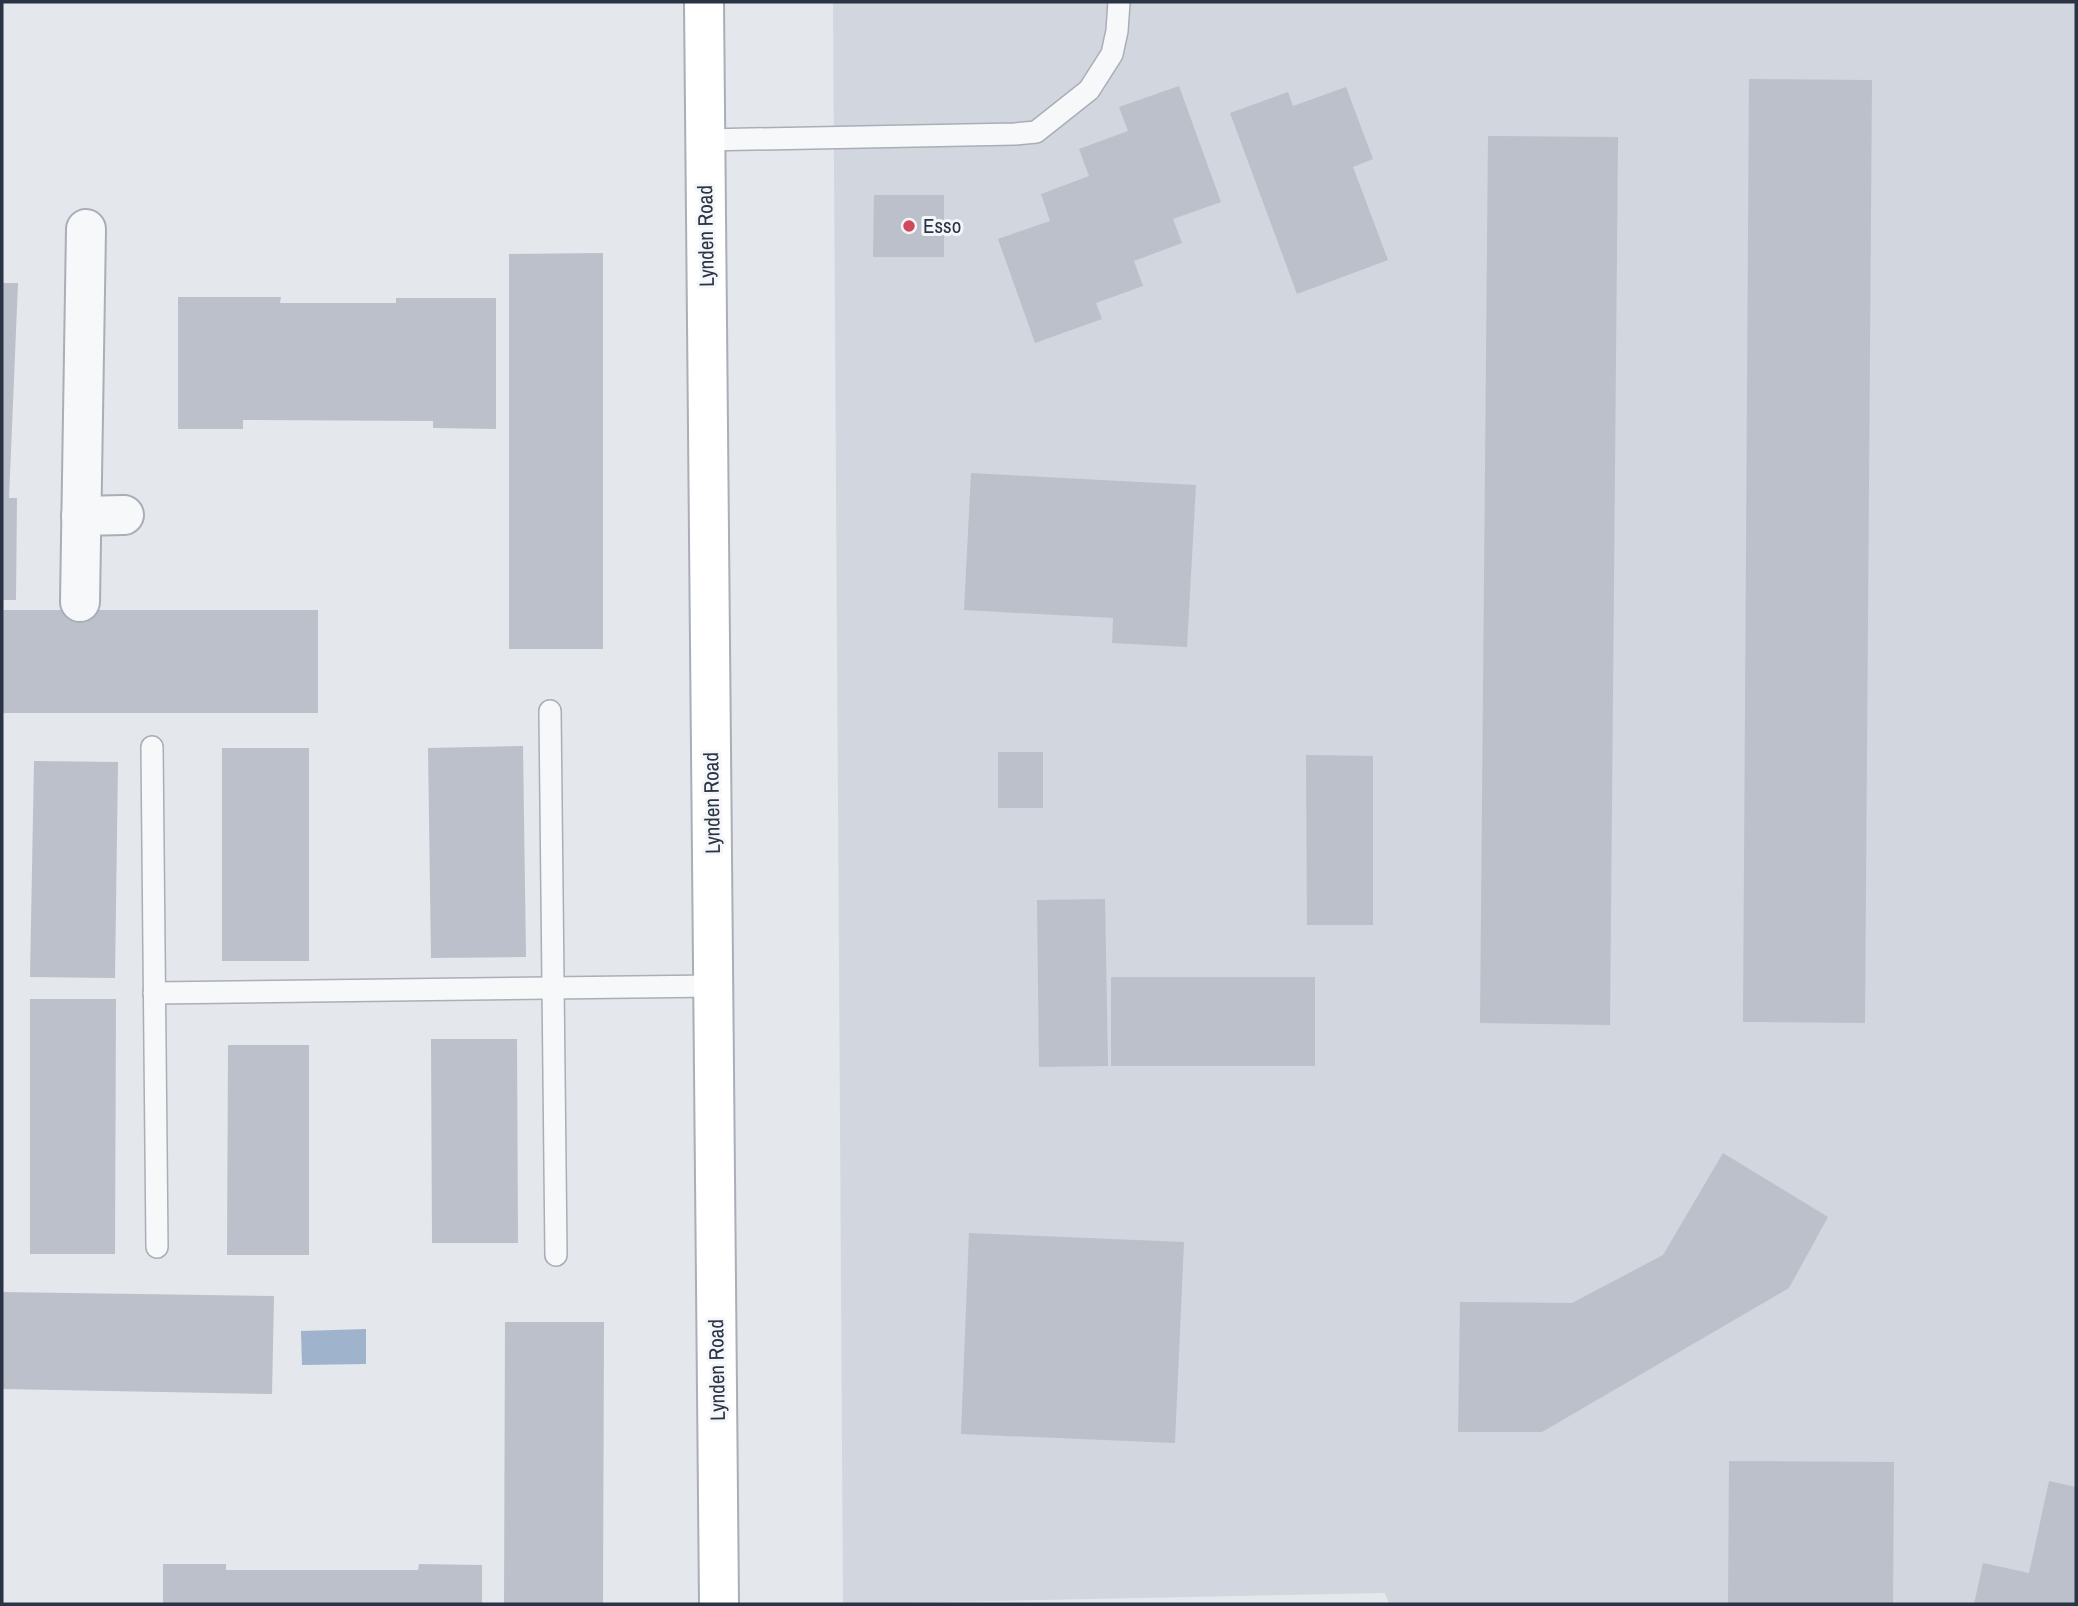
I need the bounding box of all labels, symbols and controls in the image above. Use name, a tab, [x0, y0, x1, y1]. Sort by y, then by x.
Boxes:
street label: Lynden Road	[690, 185, 721, 287]
place label: Esso	[923, 211, 961, 240]
marker: Esso	[901, 218, 917, 234]
street label: Lynden Road	[696, 752, 727, 854]
street label: Lynden Road	[701, 1319, 732, 1421]

